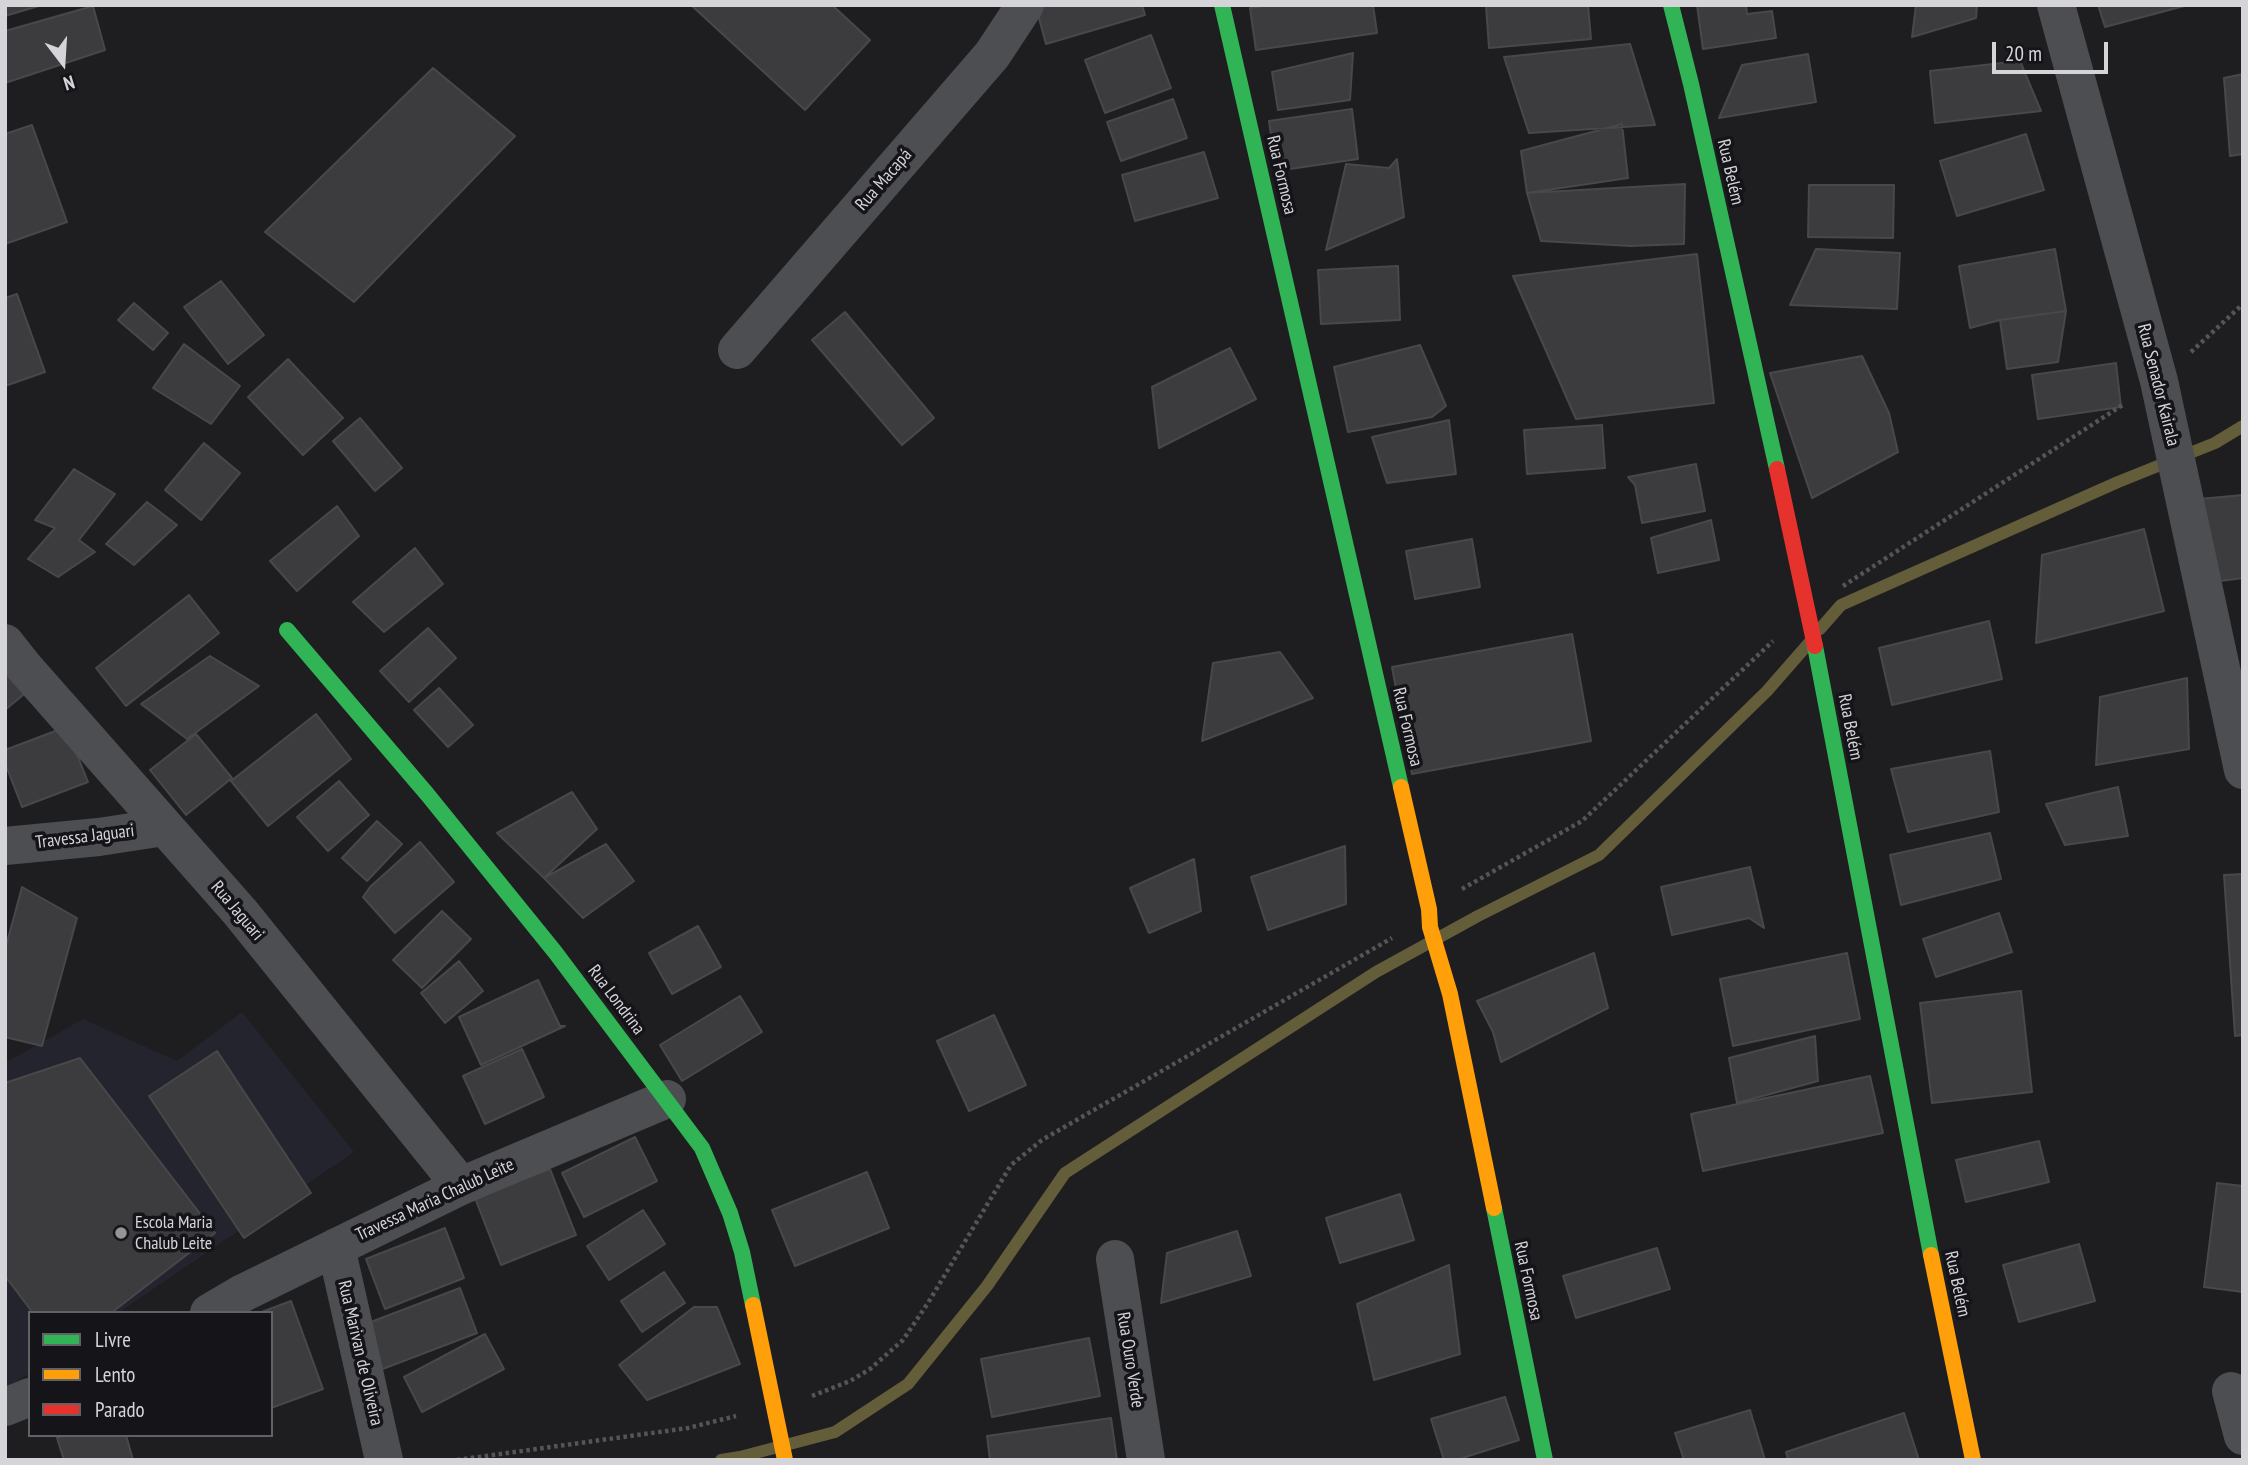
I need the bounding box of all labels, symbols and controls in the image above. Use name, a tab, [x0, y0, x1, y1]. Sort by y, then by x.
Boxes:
north arrow	[28, 28, 98, 98]
scale bar	[1996, 28, 2112, 72]
text: 20 m	[2005, 40, 2042, 67]
text: N	[61, 70, 78, 96]
street label: Rua Formosa	[1261, 133, 1301, 217]
street label: Rua Belém	[1712, 137, 1748, 207]
street label: Rua Macapá	[851, 145, 917, 215]
street label: Rua Senador Kairala	[2132, 322, 2184, 448]
street label: Rua Formosa	[1387, 685, 1427, 769]
street label: Rua Belém	[1833, 692, 1867, 762]
street label: Travessa Jaguari	[34, 820, 136, 854]
street label: Rua Jaguari	[206, 877, 268, 945]
street label: Rua Londrina	[583, 961, 649, 1039]
street label: Travessa Maria Chalub Leite	[352, 1154, 518, 1246]
place label: Escola Maria Chalub Leite	[135, 1212, 213, 1254]
marker: Escola Maria Chalub Leite	[113, 1225, 129, 1241]
street label: Rua Formosa	[1509, 1239, 1547, 1323]
street label: Rua Belém	[1939, 1249, 1975, 1319]
street label: Rua Marivan de Oliveira	[333, 1278, 387, 1428]
legend	[28, 1311, 273, 1437]
street label: Rua Ouro Verde	[1112, 1311, 1148, 1409]
text: Livre	[95, 1326, 131, 1353]
text: Lento	[95, 1361, 135, 1388]
text: Parado	[95, 1396, 145, 1423]

